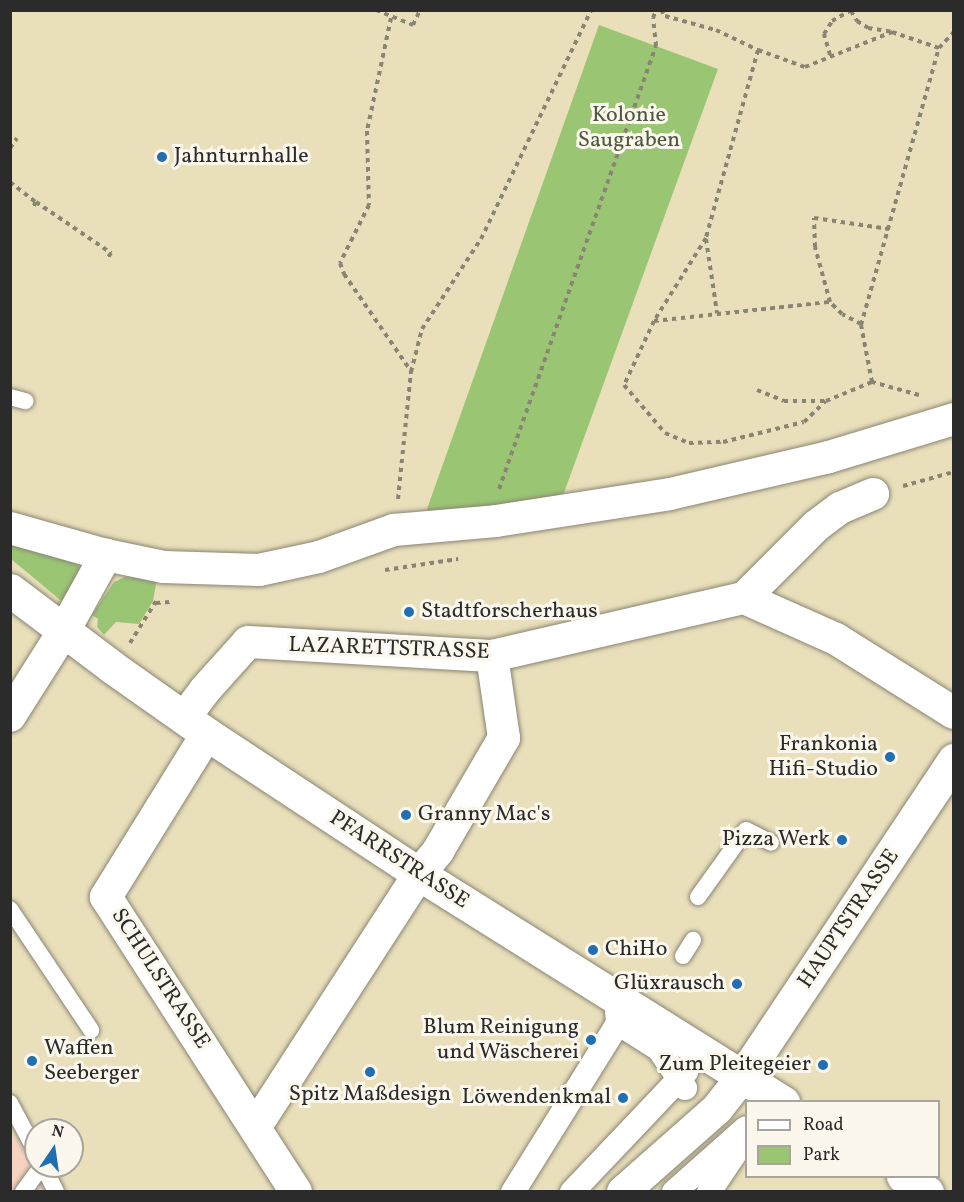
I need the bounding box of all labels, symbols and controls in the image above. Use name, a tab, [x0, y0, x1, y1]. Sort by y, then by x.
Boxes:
park label: Kolonie Saugraben	[578, 102, 680, 154]
place label: Jahnturnhalle	[174, 144, 309, 170]
marker: Jahnturnhalle	[155, 150, 169, 164]
place label: Stadtforscherhaus	[421, 599, 598, 625]
marker: Stadtforscherhaus	[402, 605, 416, 619]
street label: LAZARETTSTRASSE	[288, 632, 490, 666]
place label: Frankonia Hifi-Studio	[769, 731, 878, 782]
marker: Frankonia Hifi-Studio	[883, 750, 897, 764]
place label: Granny Mac's	[418, 802, 551, 828]
street label: PFARRSTRASSE	[324, 805, 474, 915]
marker: Granny Mac's	[399, 808, 413, 822]
place label: Pizza Werk	[721, 827, 830, 853]
marker: Pizza Werk	[835, 833, 849, 847]
street label: HAUPTSTRASSE	[793, 844, 905, 994]
street label: SCHULSTRASSE	[105, 904, 215, 1054]
place label: ChiHo	[605, 937, 667, 963]
marker: ChiHo	[586, 943, 600, 957]
place label: Glüxrausch	[614, 971, 725, 997]
marker: Glüxrausch	[730, 977, 744, 991]
place label: Blum Reinigung und Wäscherei	[423, 1014, 579, 1066]
marker: Blum Reinigung und Wäscherei	[584, 1033, 598, 1047]
place label: Waffen Seeberger	[44, 1035, 140, 1086]
place label: Zum Pleitegeier	[659, 1052, 811, 1078]
marker: Waffen Seeberger	[25, 1054, 39, 1068]
marker: Zum Pleitegeier	[816, 1058, 830, 1072]
marker: Spitz Maßdesign	[363, 1065, 377, 1079]
place label: Spitz Maßdesign	[289, 1082, 451, 1108]
place label: Löwendenkmal	[462, 1085, 611, 1111]
marker: Löwendenkmal	[616, 1091, 630, 1105]
legend	[745, 1100, 940, 1178]
text: Road	[803, 1113, 844, 1138]
north arrow	[24, 1118, 84, 1178]
text: N	[49, 1120, 66, 1144]
text: Park	[803, 1143, 840, 1168]

